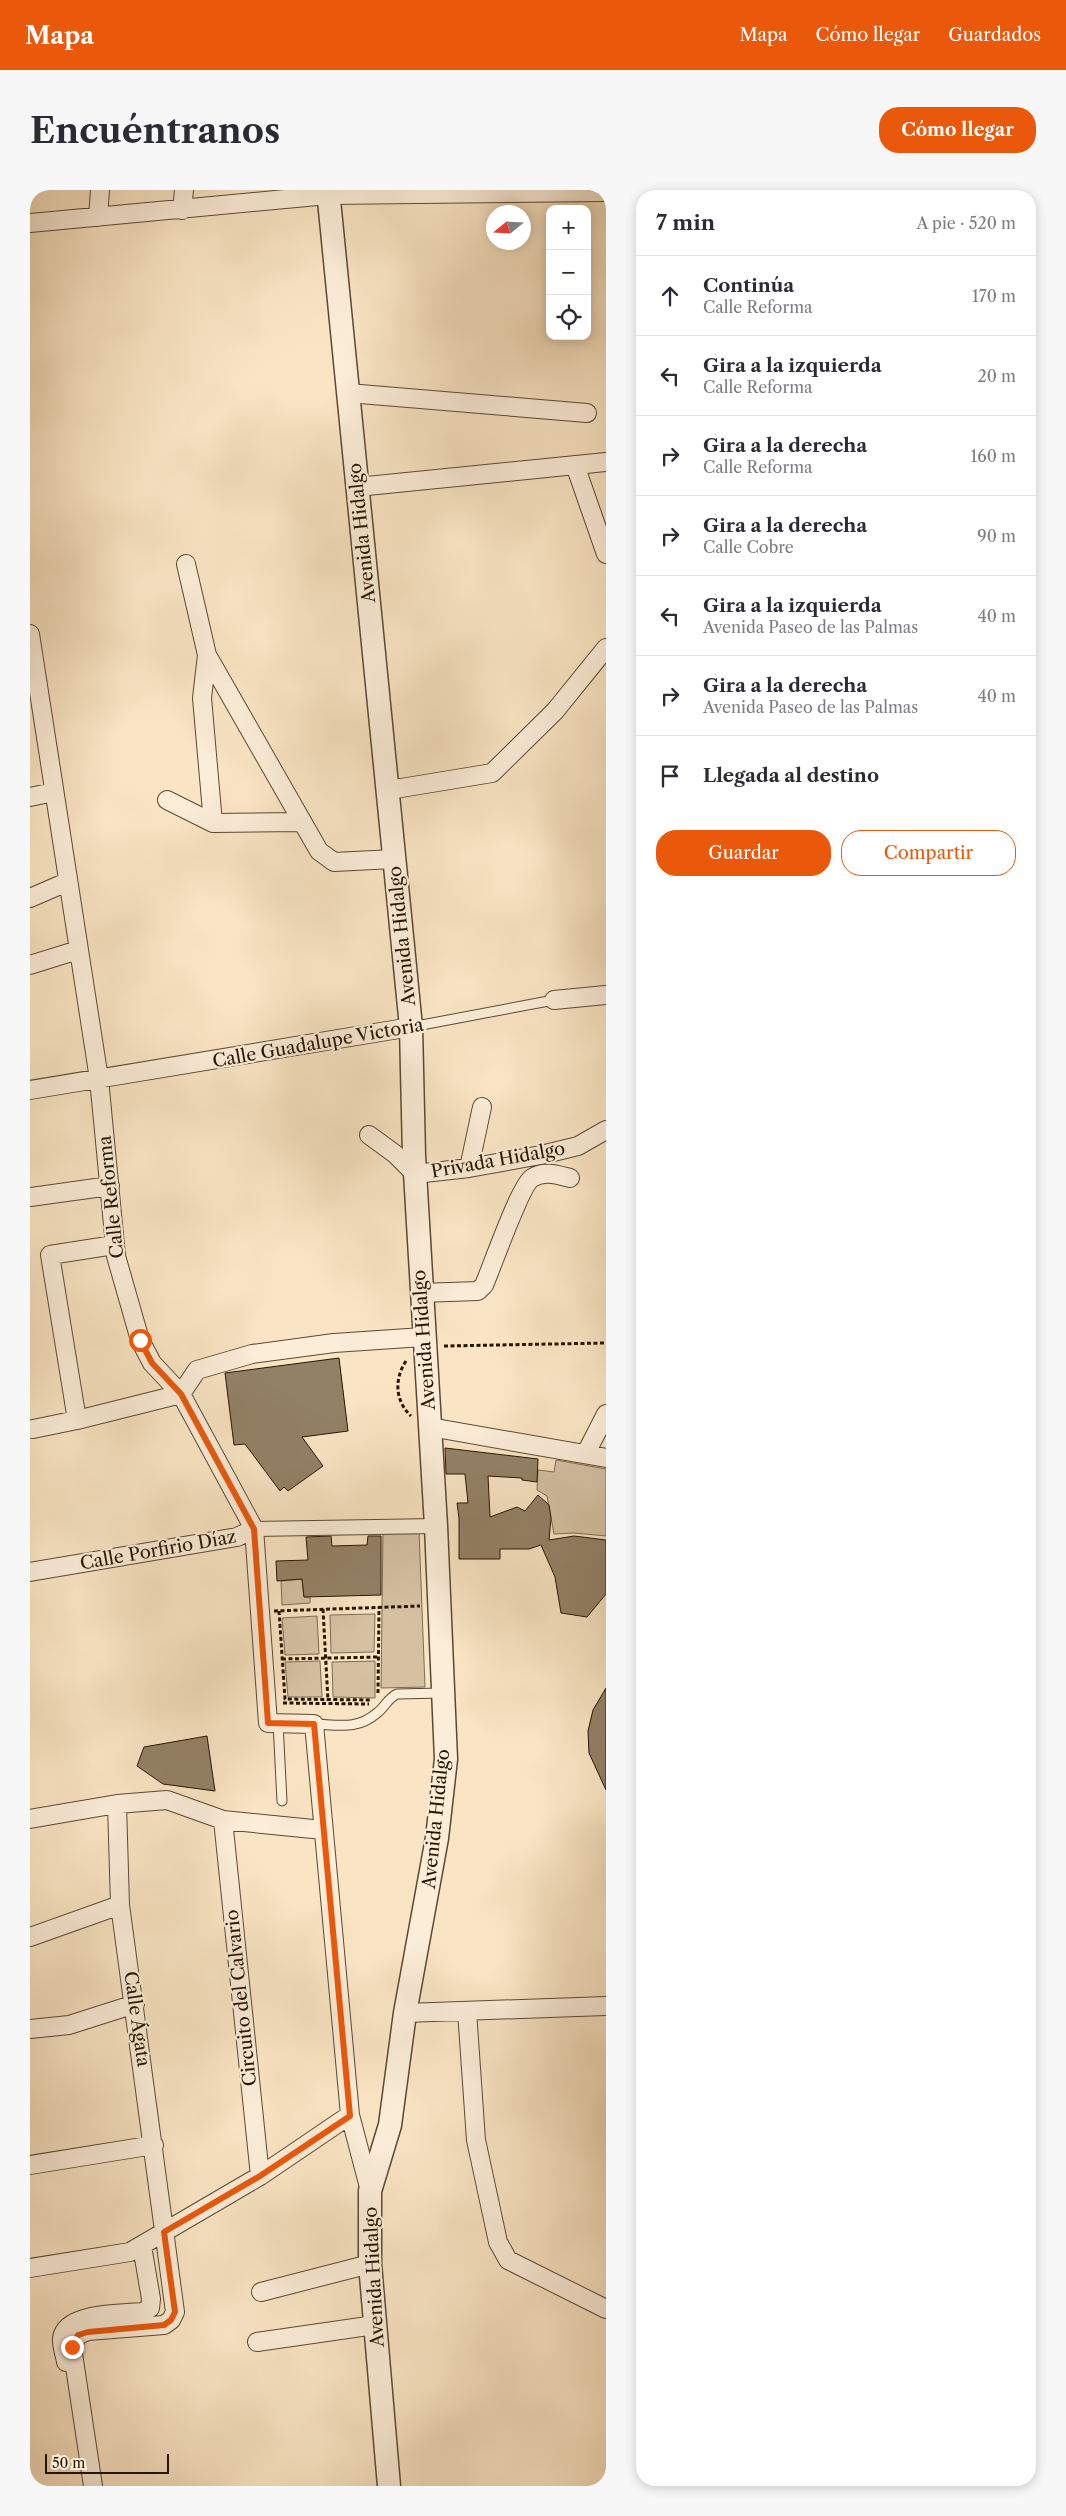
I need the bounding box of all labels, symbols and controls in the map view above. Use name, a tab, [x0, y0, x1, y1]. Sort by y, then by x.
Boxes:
text: Mapa	[25, 21, 94, 50]
text: Mapa	[739, 24, 788, 46]
text: Cómo llegar	[816, 24, 920, 46]
text: Guardados	[948, 24, 1041, 46]
button: Cómo llegar	[879, 107, 1036, 153]
text: Encuéntranos	[30, 109, 280, 152]
north arrow	[486, 205, 531, 250]
map controls	[546, 205, 591, 340]
button: +	[546, 205, 591, 250]
text: 7 min	[656, 210, 715, 235]
text: A pie · 520 m	[917, 213, 1016, 233]
button: −	[546, 250, 591, 295]
text: Continúa	[703, 274, 794, 297]
icon: ahead	[656, 282, 684, 310]
text: 170 m	[972, 286, 1016, 306]
button: locate	[546, 295, 591, 340]
text: Calle Reforma	[703, 297, 813, 317]
text: Gira a la izquierda	[703, 354, 882, 377]
icon: left	[656, 362, 684, 390]
text: 20 m	[977, 366, 1016, 386]
text: Calle Reforma	[703, 377, 813, 397]
text: Gira a la derecha	[703, 434, 867, 457]
icon: right	[656, 442, 684, 470]
text: 160 m	[971, 446, 1016, 466]
text: Calle Reforma	[703, 457, 813, 477]
street label: Avenida Hidalgo	[344, 462, 380, 605]
text: Gira a la derecha	[703, 514, 867, 537]
icon: right	[656, 522, 684, 550]
text: 90 m	[977, 526, 1016, 546]
text: Calle Cobre	[703, 537, 794, 557]
text: Gira a la izquierda	[703, 594, 882, 617]
icon: left	[656, 602, 684, 630]
text: 40 m	[977, 606, 1016, 626]
text: Avenida Paseo de las Palmas	[703, 617, 918, 637]
text: Gira a la derecha	[703, 674, 867, 697]
icon: right	[656, 682, 684, 710]
text: 40 m	[977, 686, 1016, 706]
text: Avenida Paseo de las Palmas	[703, 697, 918, 717]
icon: arrive	[656, 762, 684, 790]
text: Llegada al destino	[703, 764, 879, 787]
button: Guardar	[656, 830, 831, 876]
button: Compartir	[841, 830, 1016, 876]
street label: Avenida Hidalgo	[384, 865, 420, 1008]
street label: Calle Guadalupe Victoria	[211, 1013, 426, 1072]
street label: Calle Reforma	[94, 1134, 128, 1259]
street label: Privada Hidalgo	[429, 1137, 567, 1183]
street label: Avenida Hidalgo	[408, 1269, 440, 1412]
route start	[129, 1329, 152, 1352]
street label: Calle Porfirio Díaz	[78, 1525, 238, 1575]
street label: Avenida Hidalgo	[418, 1748, 454, 1891]
street label: Circuito del Calvario	[221, 1909, 261, 2087]
street label: Calle Ágata	[119, 1970, 156, 2069]
street label: Avenida Hidalgo	[359, 2206, 389, 2349]
route end	[61, 2336, 84, 2359]
scale bar	[45, 2451, 169, 2474]
text: 50 m	[52, 2454, 85, 2472]

